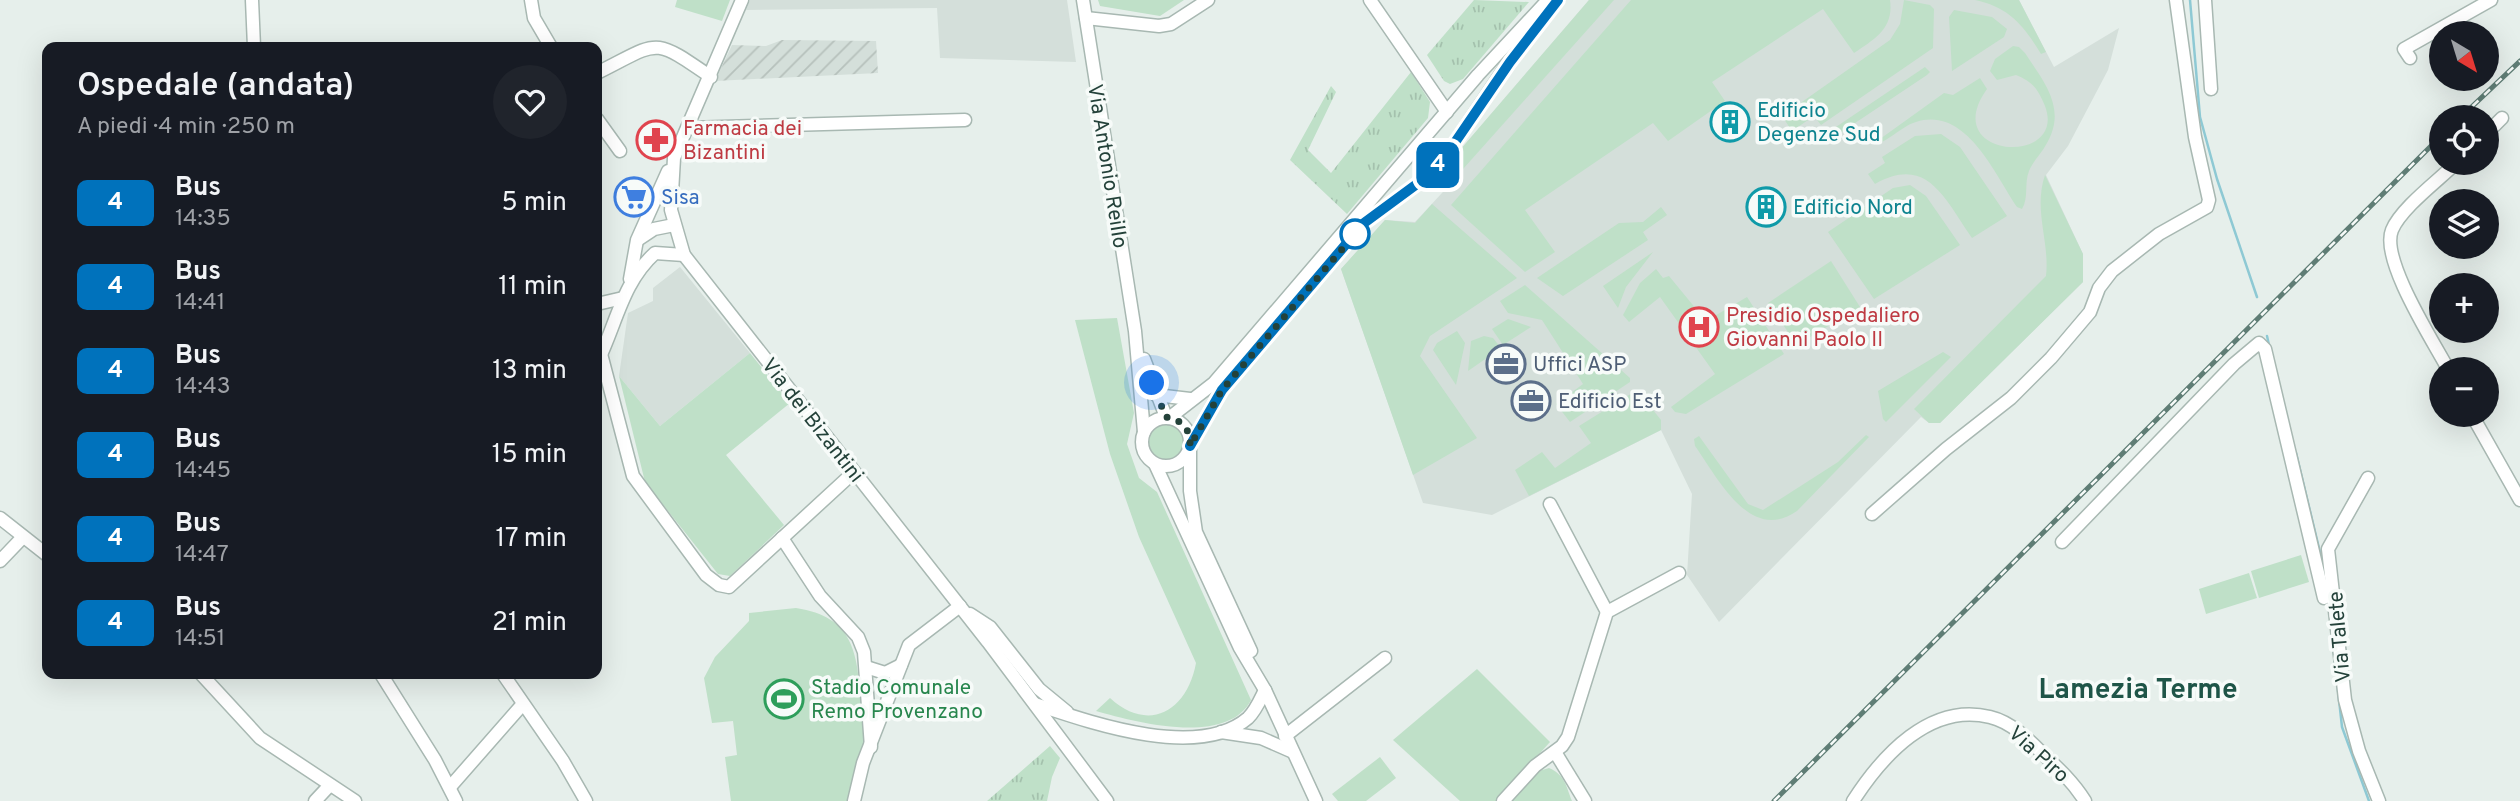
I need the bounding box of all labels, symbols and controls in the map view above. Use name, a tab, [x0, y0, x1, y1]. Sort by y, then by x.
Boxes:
north arrow	[2429, 21, 2499, 91]
map controls	[2429, 21, 2499, 427]
button: heart	[493, 65, 567, 139]
text: Ospedale (andata)	[77, 66, 354, 108]
street label: Via Antonio Reillo	[1080, 82, 1133, 250]
place label: Edificio Degenze Sud	[1757, 98, 1881, 149]
building icon: Edificio Degenze Sud	[1709, 101, 1751, 143]
button: locate	[2429, 105, 2499, 175]
text: A piedi · 4 min · 250 m	[77, 113, 295, 142]
place label: Farmacia dei Bizantini	[683, 116, 802, 167]
pharmacy icon: Farmacia dei Bizantini	[635, 119, 677, 161]
line badge: 4	[1415, 142, 1461, 188]
text: 4	[1430, 150, 1446, 180]
text: Bus	[175, 172, 221, 205]
supermarket icon: Sisa	[613, 176, 655, 218]
place label: Sisa	[661, 185, 700, 212]
building icon: Edificio Nord	[1745, 186, 1787, 228]
text: 5 min	[501, 187, 567, 220]
text: 4	[108, 188, 123, 218]
button: layers	[2429, 189, 2499, 259]
place label: Edificio Nord	[1793, 195, 1913, 222]
text: 14:35	[175, 205, 231, 234]
unlabelled marker	[1340, 219, 1370, 249]
text: Bus	[175, 256, 221, 289]
text: 11 min	[498, 271, 567, 304]
text: 4	[108, 272, 123, 302]
button: +	[2429, 273, 2499, 343]
text: 14:41	[175, 289, 225, 318]
place label: Presidio Ospedaliero Giovanni Paolo II	[1726, 303, 1920, 354]
hospital icon: Presidio Ospedaliero Giovanni Paolo II	[1678, 306, 1720, 348]
text: Bus	[175, 340, 221, 373]
office icon: Uffici ASP	[1485, 343, 1527, 385]
place label: Uffici ASP	[1533, 352, 1627, 379]
street label: Via dei Bizantini	[755, 353, 869, 489]
text: 13 min	[492, 355, 567, 388]
text: 4	[108, 356, 123, 386]
button: −	[2429, 357, 2499, 427]
your location	[1134, 365, 1169, 400]
text: 14:43	[175, 373, 231, 402]
office icon: Edificio Est	[1510, 380, 1552, 422]
place label: Edificio Est	[1558, 389, 1662, 416]
text: Bus	[175, 424, 221, 457]
text: 15 min	[492, 439, 567, 472]
text: 4	[108, 440, 123, 470]
text: 14:45	[175, 457, 231, 486]
text: Bus	[175, 508, 221, 541]
text: 17 min	[495, 523, 567, 556]
text: 4	[108, 524, 123, 554]
text: 14:47	[175, 541, 229, 570]
street label: Via Talete	[2323, 590, 2358, 684]
text: Bus	[175, 592, 221, 625]
text: 21 min	[492, 607, 567, 640]
text: 4	[108, 608, 123, 638]
text: 14:51	[175, 625, 225, 654]
district label: Lamezia Terme	[2038, 673, 2238, 709]
place label: Stadio Comunale Remo Provenzano	[811, 675, 983, 726]
sports icon: Stadio Comunale Remo Provenzano	[763, 678, 805, 720]
street label: Via Piro	[2002, 721, 2074, 790]

